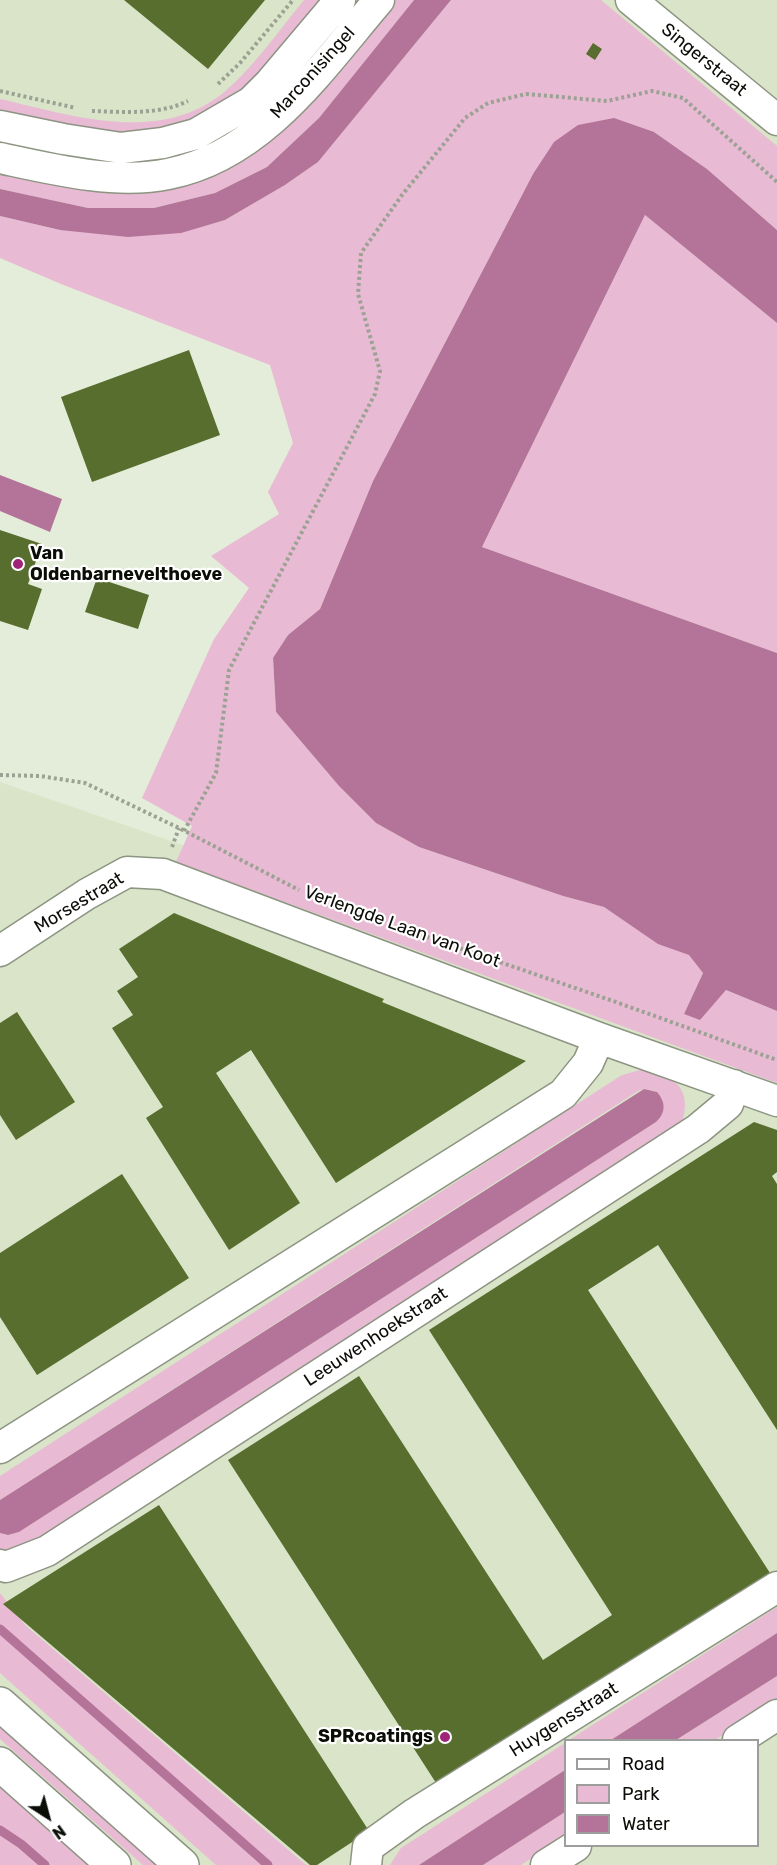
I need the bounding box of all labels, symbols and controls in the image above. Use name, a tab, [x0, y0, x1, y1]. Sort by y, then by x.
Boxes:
street label: Singerstraat	[657, 19, 751, 101]
street label: Marconisingel	[266, 23, 360, 123]
place label: Van Oldenbarnevelthoeve	[30, 543, 222, 586]
marker: Van Oldenbarnevelthoeve	[11, 557, 25, 571]
street label: Morsestraat	[30, 868, 128, 938]
street label: Verlengde Laan van Koot	[301, 881, 503, 973]
street label: Leeuwenhoekstraat	[300, 1283, 452, 1391]
street label: Huygensstraat	[506, 1678, 622, 1762]
place label: SPRcoatings	[318, 1726, 433, 1748]
marker: SPRcoatings	[438, 1730, 452, 1744]
legend	[564, 1739, 759, 1847]
text: Road	[622, 1753, 665, 1775]
text: Park	[622, 1783, 659, 1805]
north arrow	[18, 1787, 78, 1847]
text: Water	[622, 1813, 670, 1835]
text: N	[49, 1821, 69, 1843]

